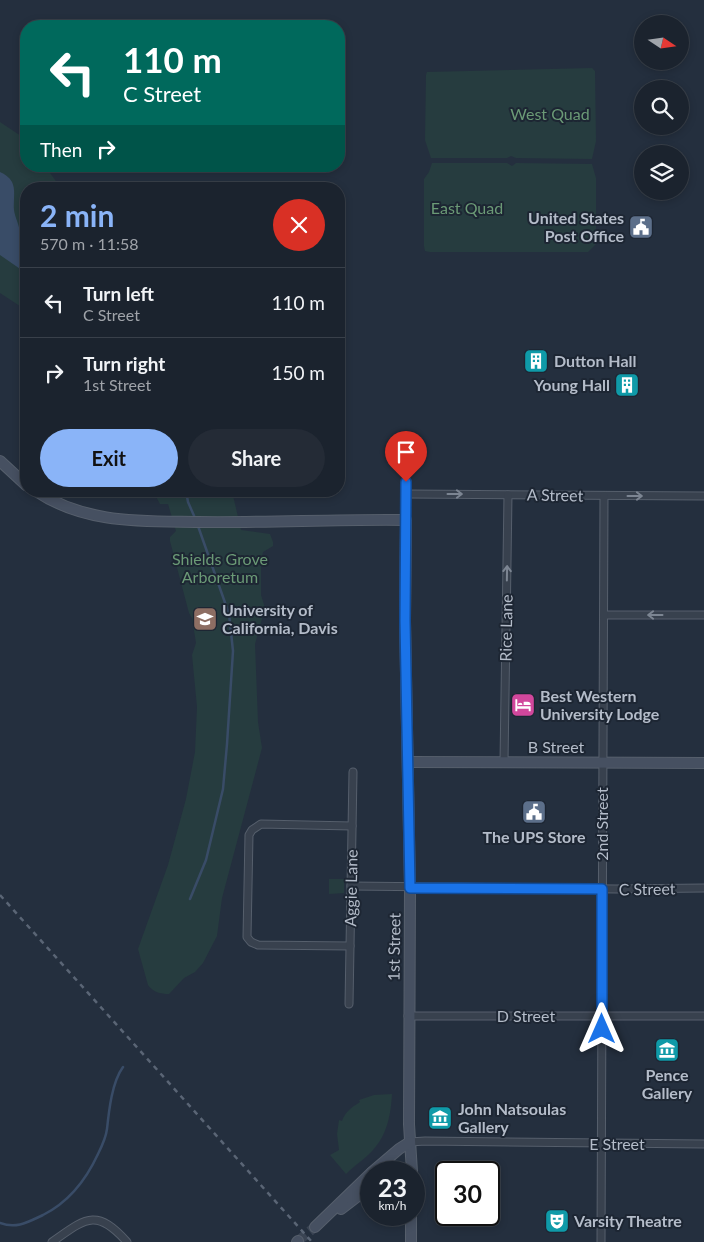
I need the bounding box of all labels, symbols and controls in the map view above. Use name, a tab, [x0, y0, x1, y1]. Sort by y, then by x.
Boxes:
north arrow	[634, 15, 689, 70]
map controls	[634, 15, 689, 200]
text: 110 m	[123, 38, 222, 80]
icon: left	[40, 40, 105, 105]
text: C Street	[123, 80, 201, 107]
button: search	[634, 80, 689, 135]
park label: West Quad	[510, 104, 590, 123]
icon: right	[92, 135, 120, 163]
text: Then	[40, 138, 82, 161]
button: layers	[634, 145, 689, 200]
text: 2 min	[40, 197, 114, 233]
park label: East Quad	[431, 198, 503, 217]
button: close	[273, 199, 325, 251]
place label: United States Post Office	[528, 208, 624, 245]
public building icon: United States Post Office	[628, 214, 654, 240]
text: 570 m · 11:58	[40, 234, 139, 253]
text: Turn left	[83, 282, 154, 305]
icon: left	[40, 289, 68, 317]
text: 110 m	[271, 291, 325, 314]
text: C Street	[83, 305, 140, 324]
building icon: Dutton Hall	[523, 348, 549, 374]
place label: Dutton Hall	[554, 351, 637, 370]
text: Turn right	[83, 352, 165, 375]
icon: right	[40, 359, 68, 387]
text: 150 m	[271, 361, 325, 384]
building icon: Young Hall	[614, 372, 640, 398]
text: 1st Street	[83, 375, 151, 394]
place label: Young Hall	[533, 375, 610, 394]
button: Exit	[40, 429, 178, 487]
button: Share	[188, 429, 325, 487]
pin	[385, 431, 427, 482]
icon: arrive	[392, 438, 420, 466]
street label: A Street	[527, 485, 584, 504]
one-way arrow	[447, 489, 463, 499]
one-way arrow	[627, 491, 643, 501]
park label: Shields Grove Arboretum	[172, 549, 268, 586]
one-way arrow	[502, 565, 512, 582]
street label: Rice Lane	[495, 594, 516, 662]
place label: University of California, Davis	[222, 600, 338, 637]
school or university icon: University of California, Davis	[192, 606, 218, 632]
one-way arrow	[648, 610, 664, 620]
place label: Best Western University Lodge	[540, 686, 660, 723]
hotel icon: Best Western University Lodge	[510, 692, 536, 718]
street label: B Street	[528, 737, 585, 756]
street label: 2nd Street	[592, 787, 611, 861]
public building icon: The UPS Store	[521, 799, 547, 825]
place label: The UPS Store	[482, 827, 586, 846]
street label: Aggie Lane	[340, 849, 361, 927]
street label: C Street	[618, 879, 676, 898]
street label: 1st Street	[383, 912, 404, 981]
position arrow	[575, 1002, 627, 1054]
street label: D Street	[497, 1006, 555, 1025]
museum icon: Pence Gallery	[654, 1037, 680, 1063]
place label: Pence Gallery	[642, 1065, 693, 1102]
place label: John Natsoulas Gallery	[458, 1099, 566, 1136]
museum icon: John Natsoulas Gallery	[427, 1105, 453, 1131]
street label: E Street	[589, 1134, 645, 1153]
speed limit sign: 30	[435, 1161, 500, 1226]
text: 23	[378, 1172, 407, 1202]
text: km/h	[378, 1198, 407, 1213]
theatre icon: Varsity Theatre	[544, 1208, 570, 1234]
place label: Varsity Theatre	[573, 1211, 682, 1230]

